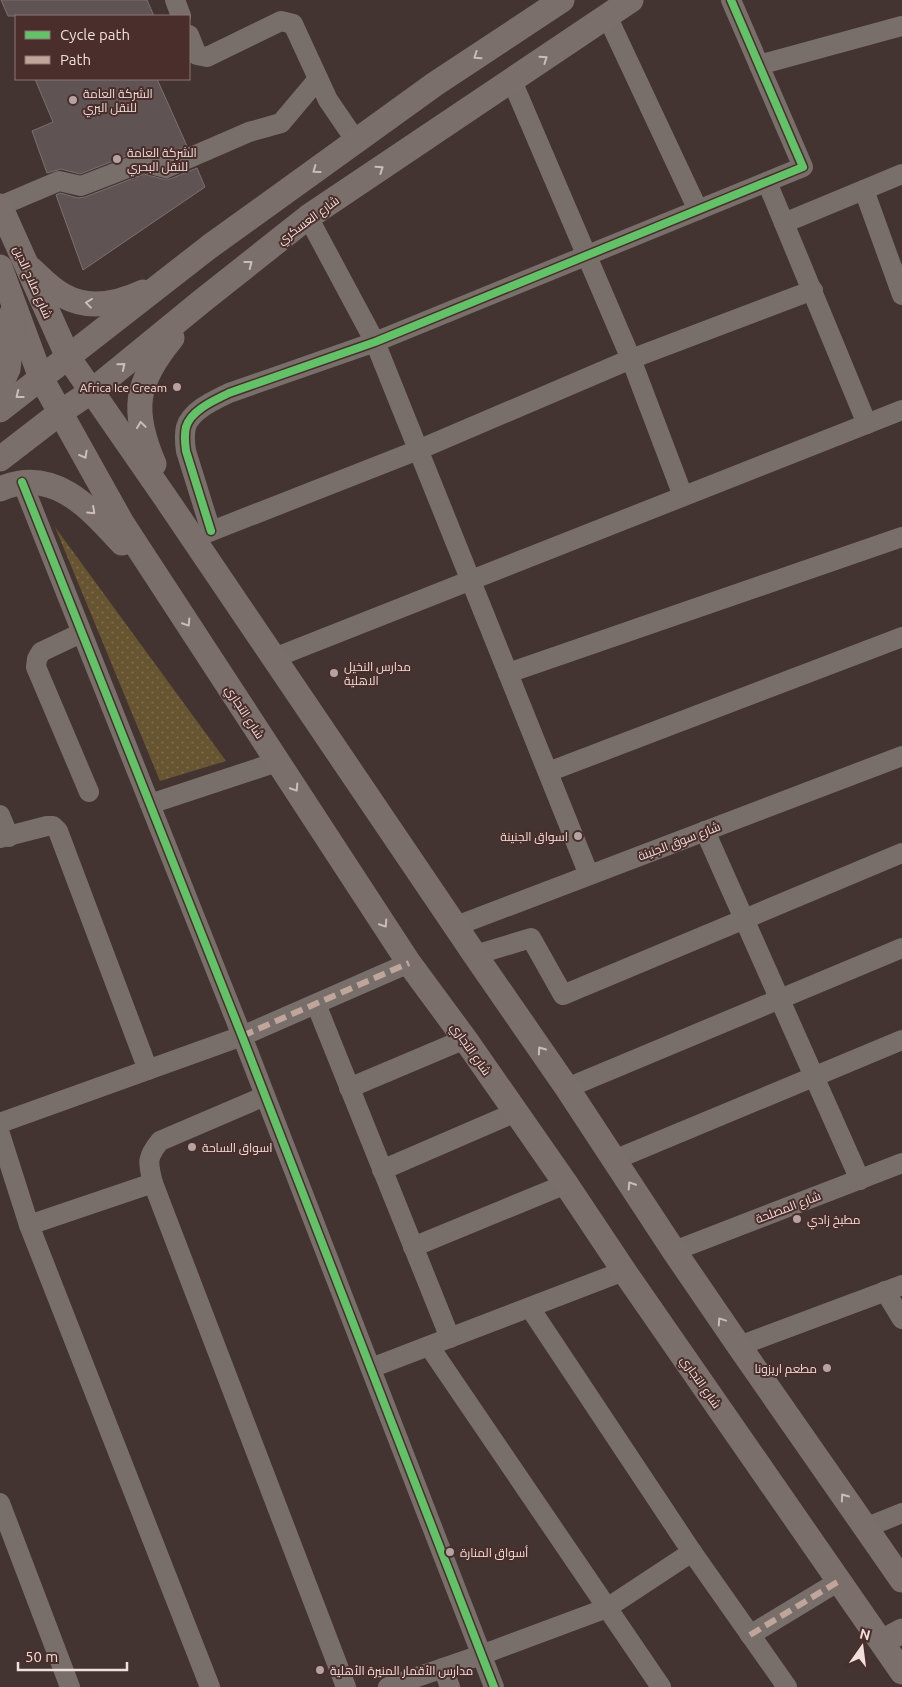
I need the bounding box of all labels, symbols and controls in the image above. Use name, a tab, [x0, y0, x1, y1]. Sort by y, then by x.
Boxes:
legend	[15, 15, 190, 80]
text: Cycle path	[60, 26, 130, 43]
one-way arrow	[474, 50, 483, 59]
text: Path	[60, 51, 91, 68]
one-way arrow	[538, 56, 548, 65]
place label: الشركة العامة للنقل البري	[83, 87, 153, 118]
marker: الشركة العامة للنقل البري	[67, 94, 79, 106]
place label: الشركة العامة للنقل البحري	[127, 146, 197, 177]
marker: الشركة العامة للنقل البحري	[111, 153, 123, 165]
one-way arrow	[312, 164, 322, 173]
one-way arrow	[375, 166, 384, 175]
street label: شارع العسكري	[275, 193, 344, 250]
street label: شارع صلاح الدين	[9, 244, 55, 321]
one-way arrow	[243, 262, 252, 270]
one-way arrow	[84, 298, 92, 309]
one-way arrow	[117, 363, 126, 372]
place label: Africa Ice Cream	[80, 381, 167, 394]
marker: Africa Ice Cream	[171, 381, 183, 393]
one-way arrow	[16, 389, 25, 397]
one-way arrow	[136, 421, 147, 429]
one-way arrow	[78, 449, 88, 458]
one-way arrow	[86, 505, 95, 514]
one-way arrow	[181, 617, 190, 627]
place label: مدارس النخيل الاهلية	[344, 660, 411, 688]
marker: مدارس النخيل الاهلية	[328, 667, 340, 679]
street label: شارع التجاري	[220, 683, 267, 743]
one-way arrow	[289, 783, 298, 792]
street label: شارع سوق الجنينة	[636, 819, 723, 865]
place label: اسواق الجنينة	[500, 830, 568, 844]
marker: اسواق الجنينة	[572, 830, 584, 842]
one-way arrow	[377, 919, 387, 928]
street label: شارع التجاري	[445, 1020, 494, 1080]
one-way arrow	[538, 1046, 547, 1056]
marker: اسواق الساحة	[186, 1141, 198, 1153]
place label: اسواق الساحة	[202, 1141, 272, 1155]
one-way arrow	[628, 1182, 637, 1191]
street label: شارع المصلحة	[754, 1189, 823, 1227]
marker: مطبخ زادي	[791, 1213, 803, 1225]
place label: مطبخ زادي	[807, 1213, 860, 1230]
one-way arrow	[718, 1317, 727, 1326]
street label: شارع التجاري	[675, 1353, 724, 1413]
place label: مطعم اريزونا	[755, 1362, 817, 1377]
marker: مطعم اريزونا	[821, 1362, 833, 1374]
one-way arrow	[841, 1493, 850, 1503]
place label: أسواق المنارة	[460, 1545, 528, 1560]
marker: أسواق المنارة	[444, 1546, 456, 1558]
north arrow	[837, 1622, 887, 1672]
text: N	[858, 1625, 872, 1643]
scale bar	[18, 1640, 126, 1672]
text: 50 m	[25, 1648, 58, 1665]
marker: مدارس الأقمار المنيرة الأهلية	[314, 1664, 326, 1676]
place label: مدارس الأقمار المنيرة الأهلية	[330, 1664, 473, 1678]

